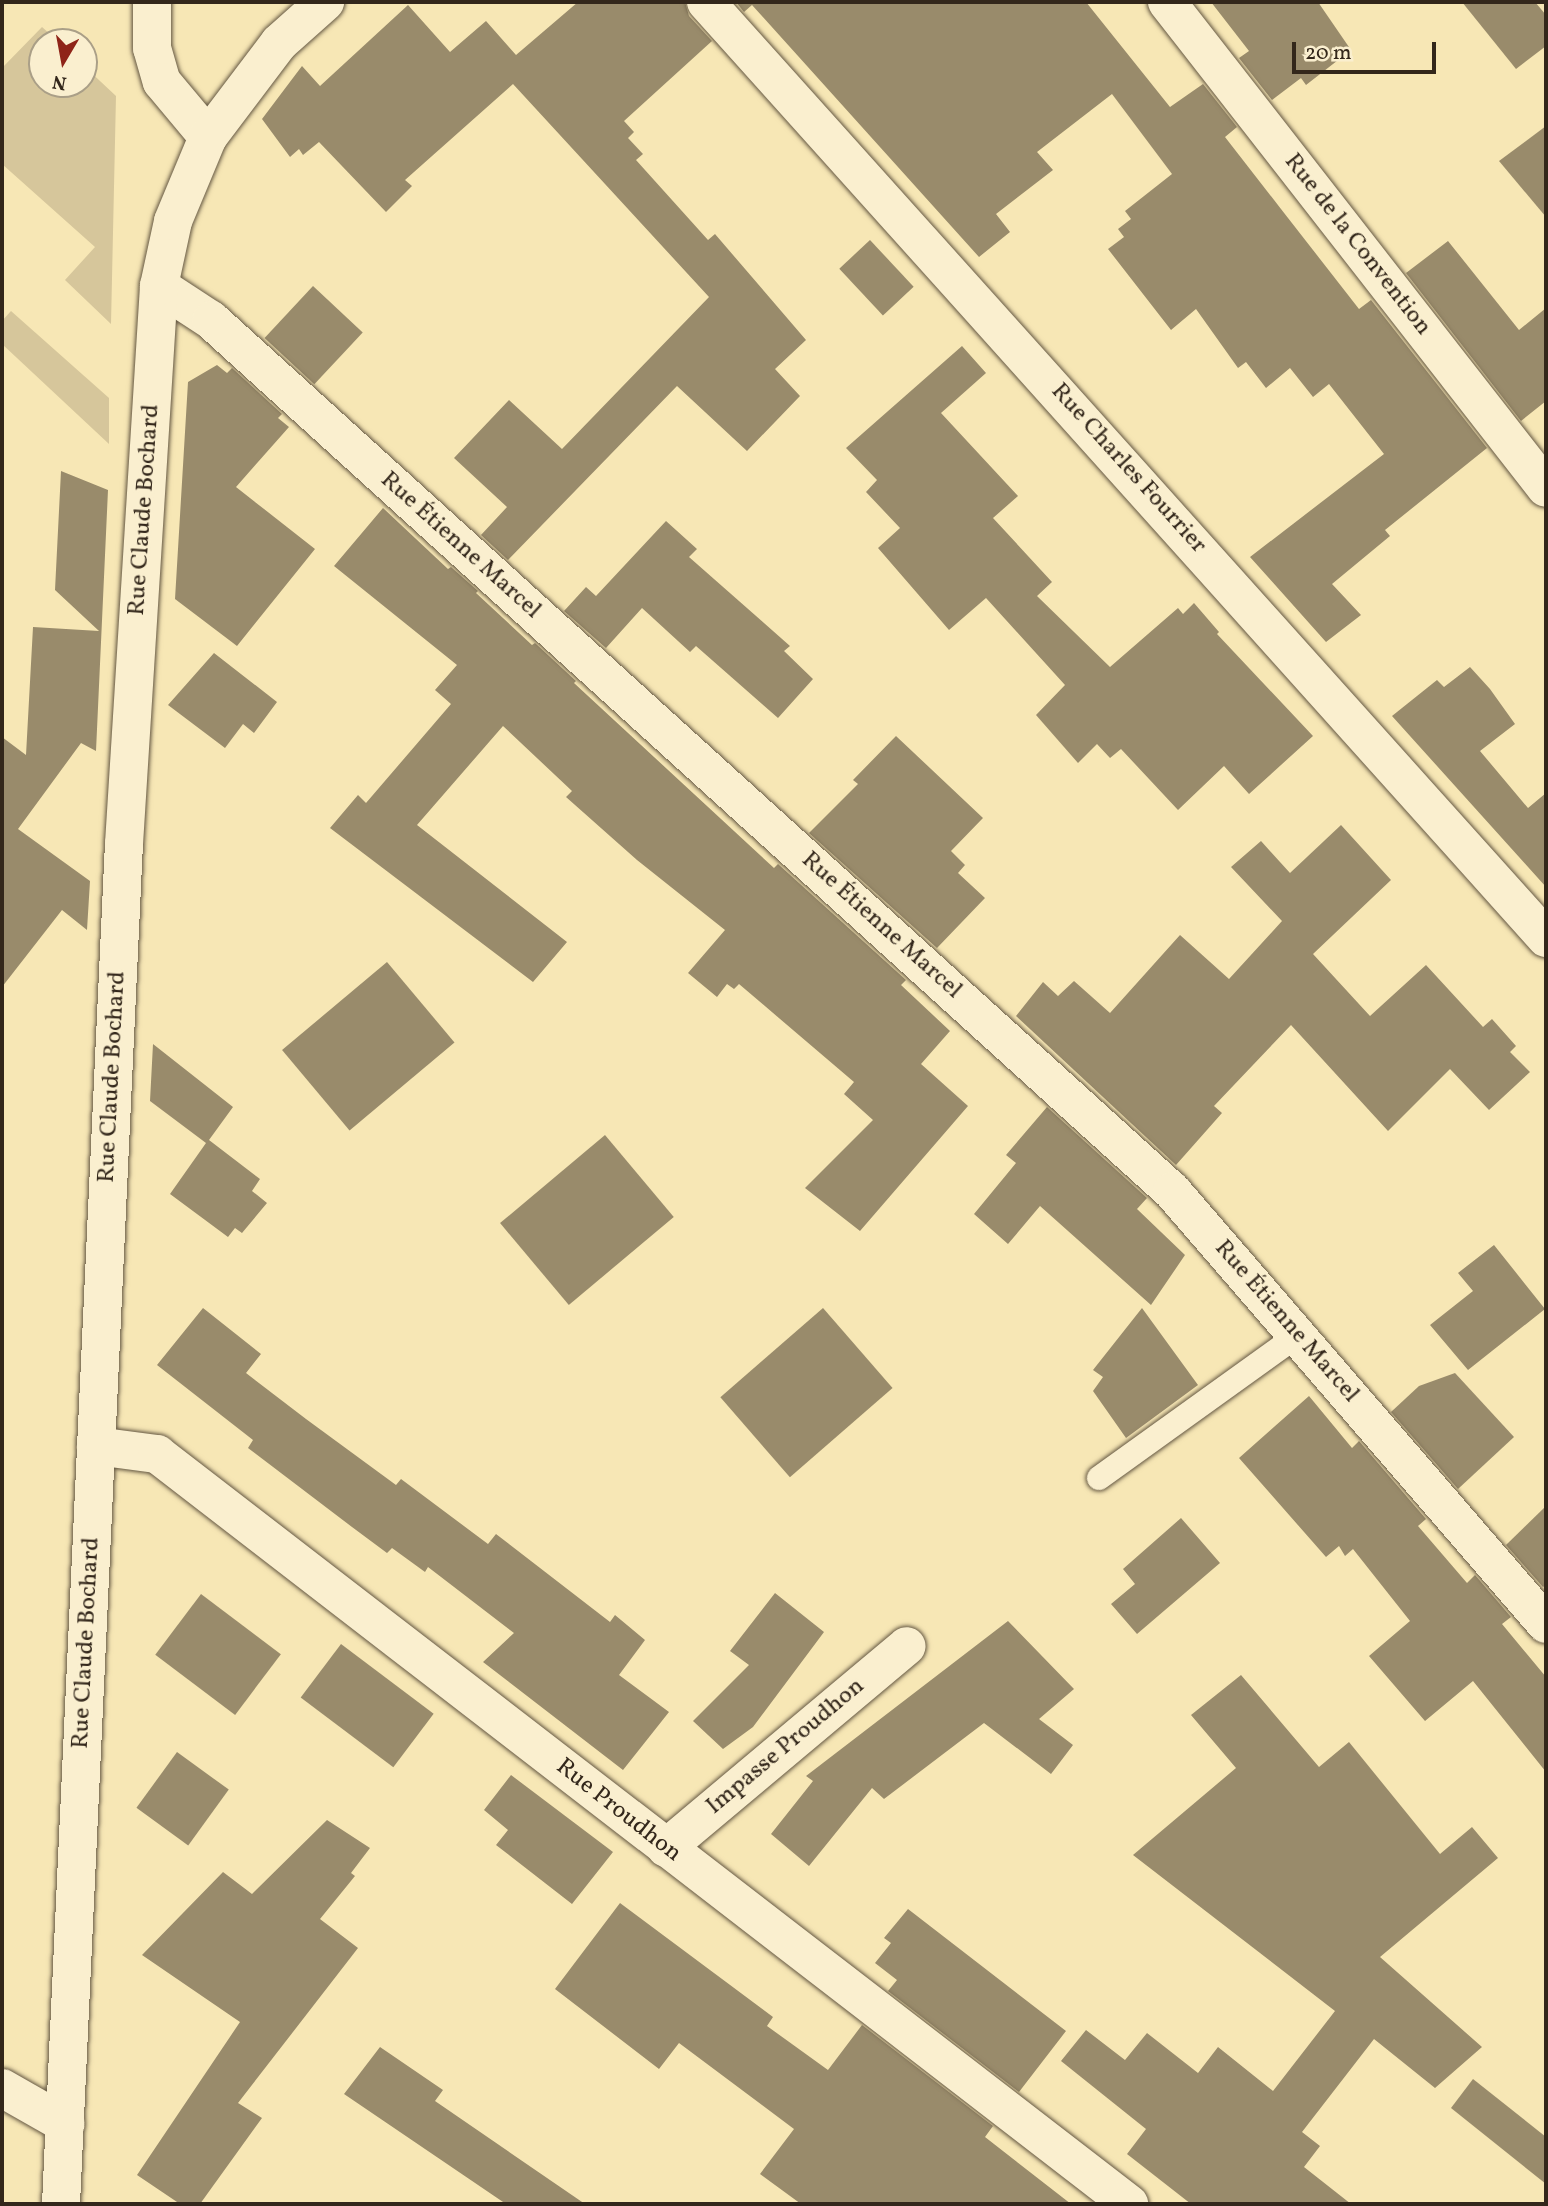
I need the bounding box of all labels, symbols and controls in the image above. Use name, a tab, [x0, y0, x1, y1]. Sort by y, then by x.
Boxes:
north arrow	[28, 28, 98, 98]
scale bar	[1296, 28, 1440, 72]
text: 20 m	[1305, 39, 1351, 68]
text: N	[51, 68, 69, 96]
street label: Rue de la Convention	[1277, 148, 1437, 342]
street label: Rue Charles Fourrier	[1044, 378, 1212, 560]
street label: Rue Claude Bochard	[123, 403, 167, 617]
street label: Rue Étienne Marcel	[374, 466, 546, 626]
street label: Rue Étienne Marcel	[795, 846, 967, 1006]
street label: Rue Claude Bochard	[93, 970, 133, 1184]
street label: Rue Étienne Marcel	[1208, 1235, 1364, 1409]
street label: Rue Claude Bochard	[67, 1536, 107, 1750]
street label: Impasse Proudhon	[701, 1673, 871, 1821]
street label: Rue Proudhon	[549, 1753, 687, 1869]

